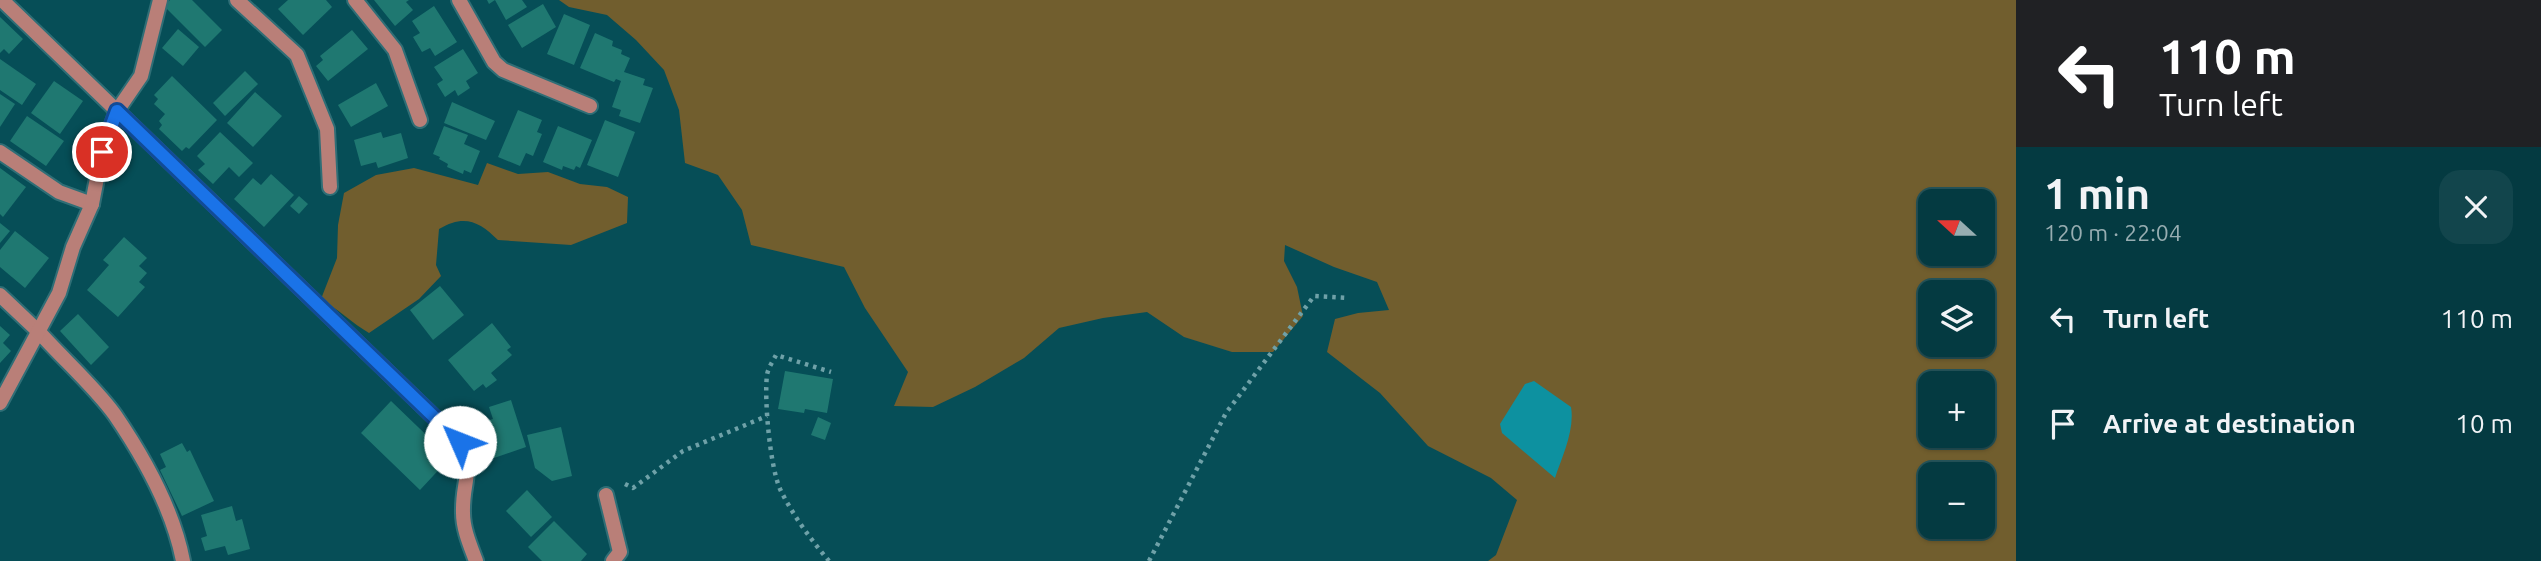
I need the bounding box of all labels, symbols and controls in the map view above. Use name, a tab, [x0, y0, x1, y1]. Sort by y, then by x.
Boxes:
icon: left	[2044, 28, 2135, 119]
text: 110 m	[2159, 28, 2296, 83]
text: Turn left	[2159, 86, 2283, 122]
pin	[72, 122, 132, 182]
icon: arrive	[83, 133, 121, 171]
text: 1 min	[2044, 170, 2150, 217]
button: close	[2439, 170, 2513, 244]
north arrow	[1918, 189, 1995, 266]
map controls	[1918, 189, 1995, 539]
text: 120 m · 22:04	[2044, 220, 2182, 245]
button: layers	[1918, 280, 1995, 357]
icon: left	[2044, 300, 2082, 338]
text: Turn left	[2103, 304, 2209, 333]
text: 110 m	[2441, 304, 2513, 333]
button: +	[1918, 371, 1995, 448]
position arrow	[423, 405, 497, 479]
icon: arrive	[2044, 405, 2082, 443]
text: Arrive at destination	[2103, 409, 2356, 438]
text: 10 m	[2455, 409, 2513, 438]
button: −	[1918, 462, 1995, 539]

